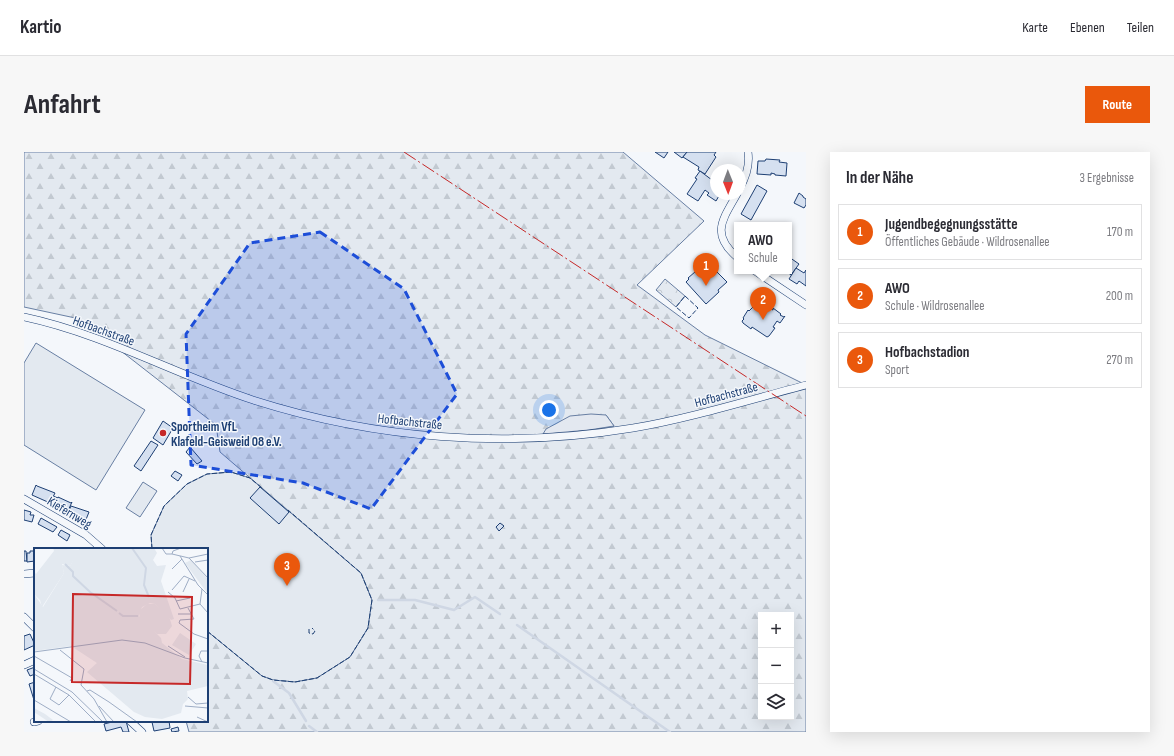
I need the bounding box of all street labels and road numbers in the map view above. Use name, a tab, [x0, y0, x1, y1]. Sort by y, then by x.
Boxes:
street label: Hofbachstraße	[71, 312, 137, 350]
street label: Hofbachstraße	[693, 379, 760, 411]
street label: Hofbachstraße	[377, 411, 443, 433]
street label: Kiefernweg	[44, 493, 95, 532]

